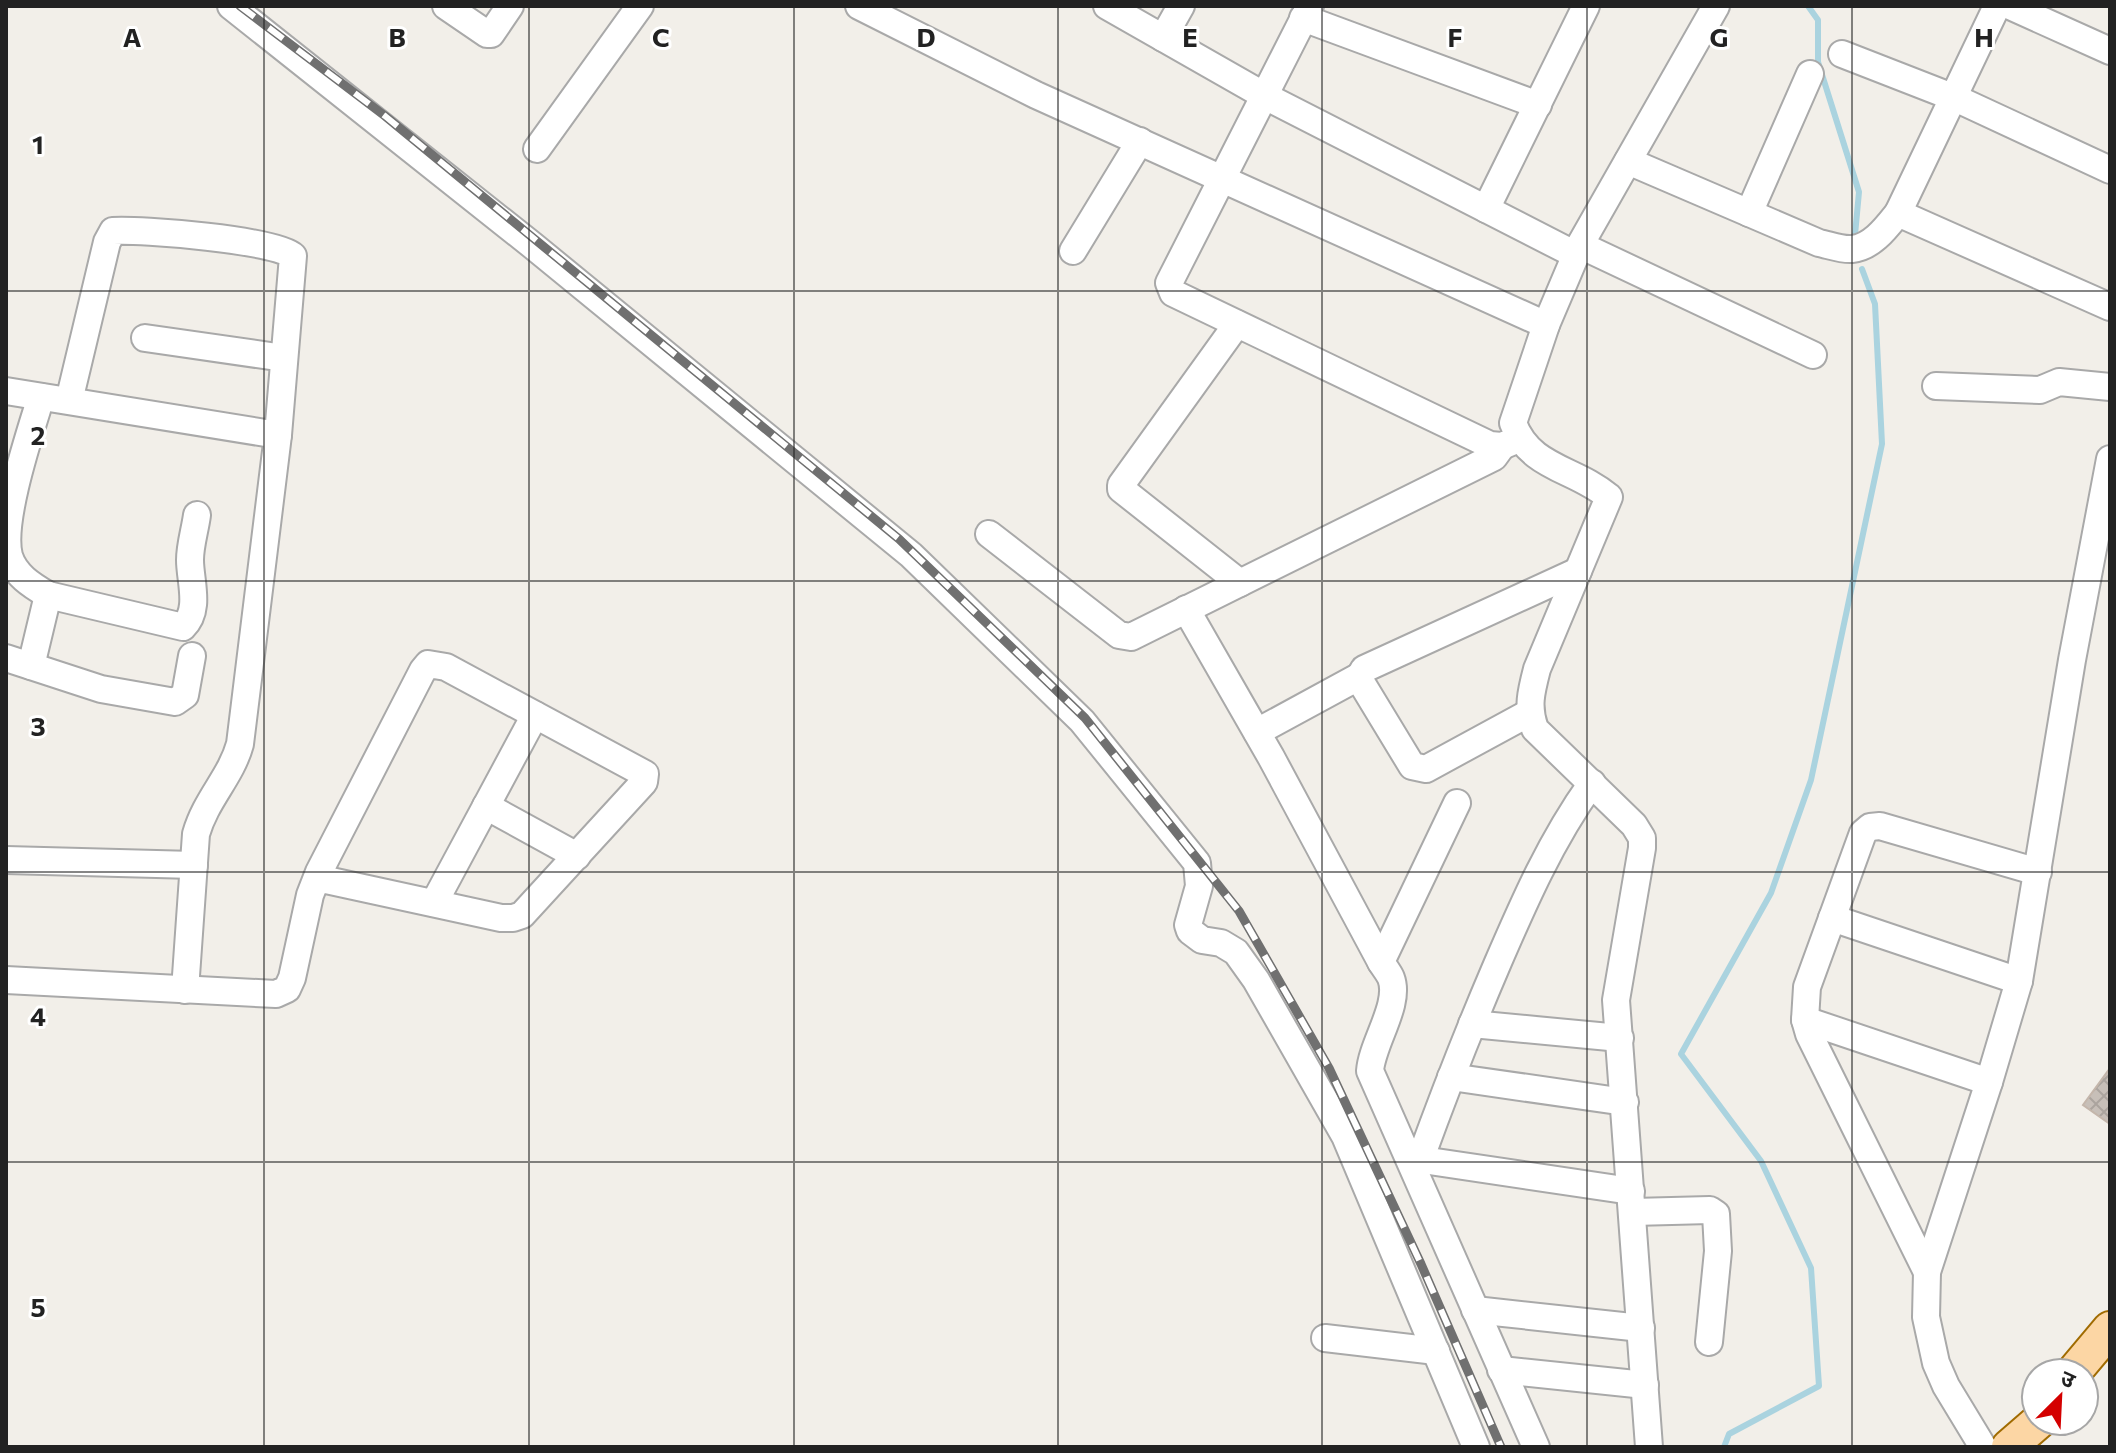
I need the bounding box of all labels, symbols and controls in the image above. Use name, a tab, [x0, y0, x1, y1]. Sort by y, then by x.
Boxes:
text: A	[123, 21, 142, 52]
text: B	[388, 21, 406, 52]
text: C	[652, 21, 670, 52]
text: D	[916, 21, 936, 52]
text: E	[1182, 21, 1198, 52]
text: F	[1447, 21, 1463, 52]
text: G	[1710, 21, 1728, 52]
text: H	[1974, 21, 1994, 52]
text: 1	[32, 128, 44, 159]
text: 2	[31, 419, 45, 450]
text: 3	[30, 710, 46, 741]
text: 4	[30, 1000, 46, 1031]
text: 5	[30, 1291, 46, 1322]
north arrow	[2020, 1357, 2100, 1437]
text: उ	[2057, 1363, 2081, 1394]

